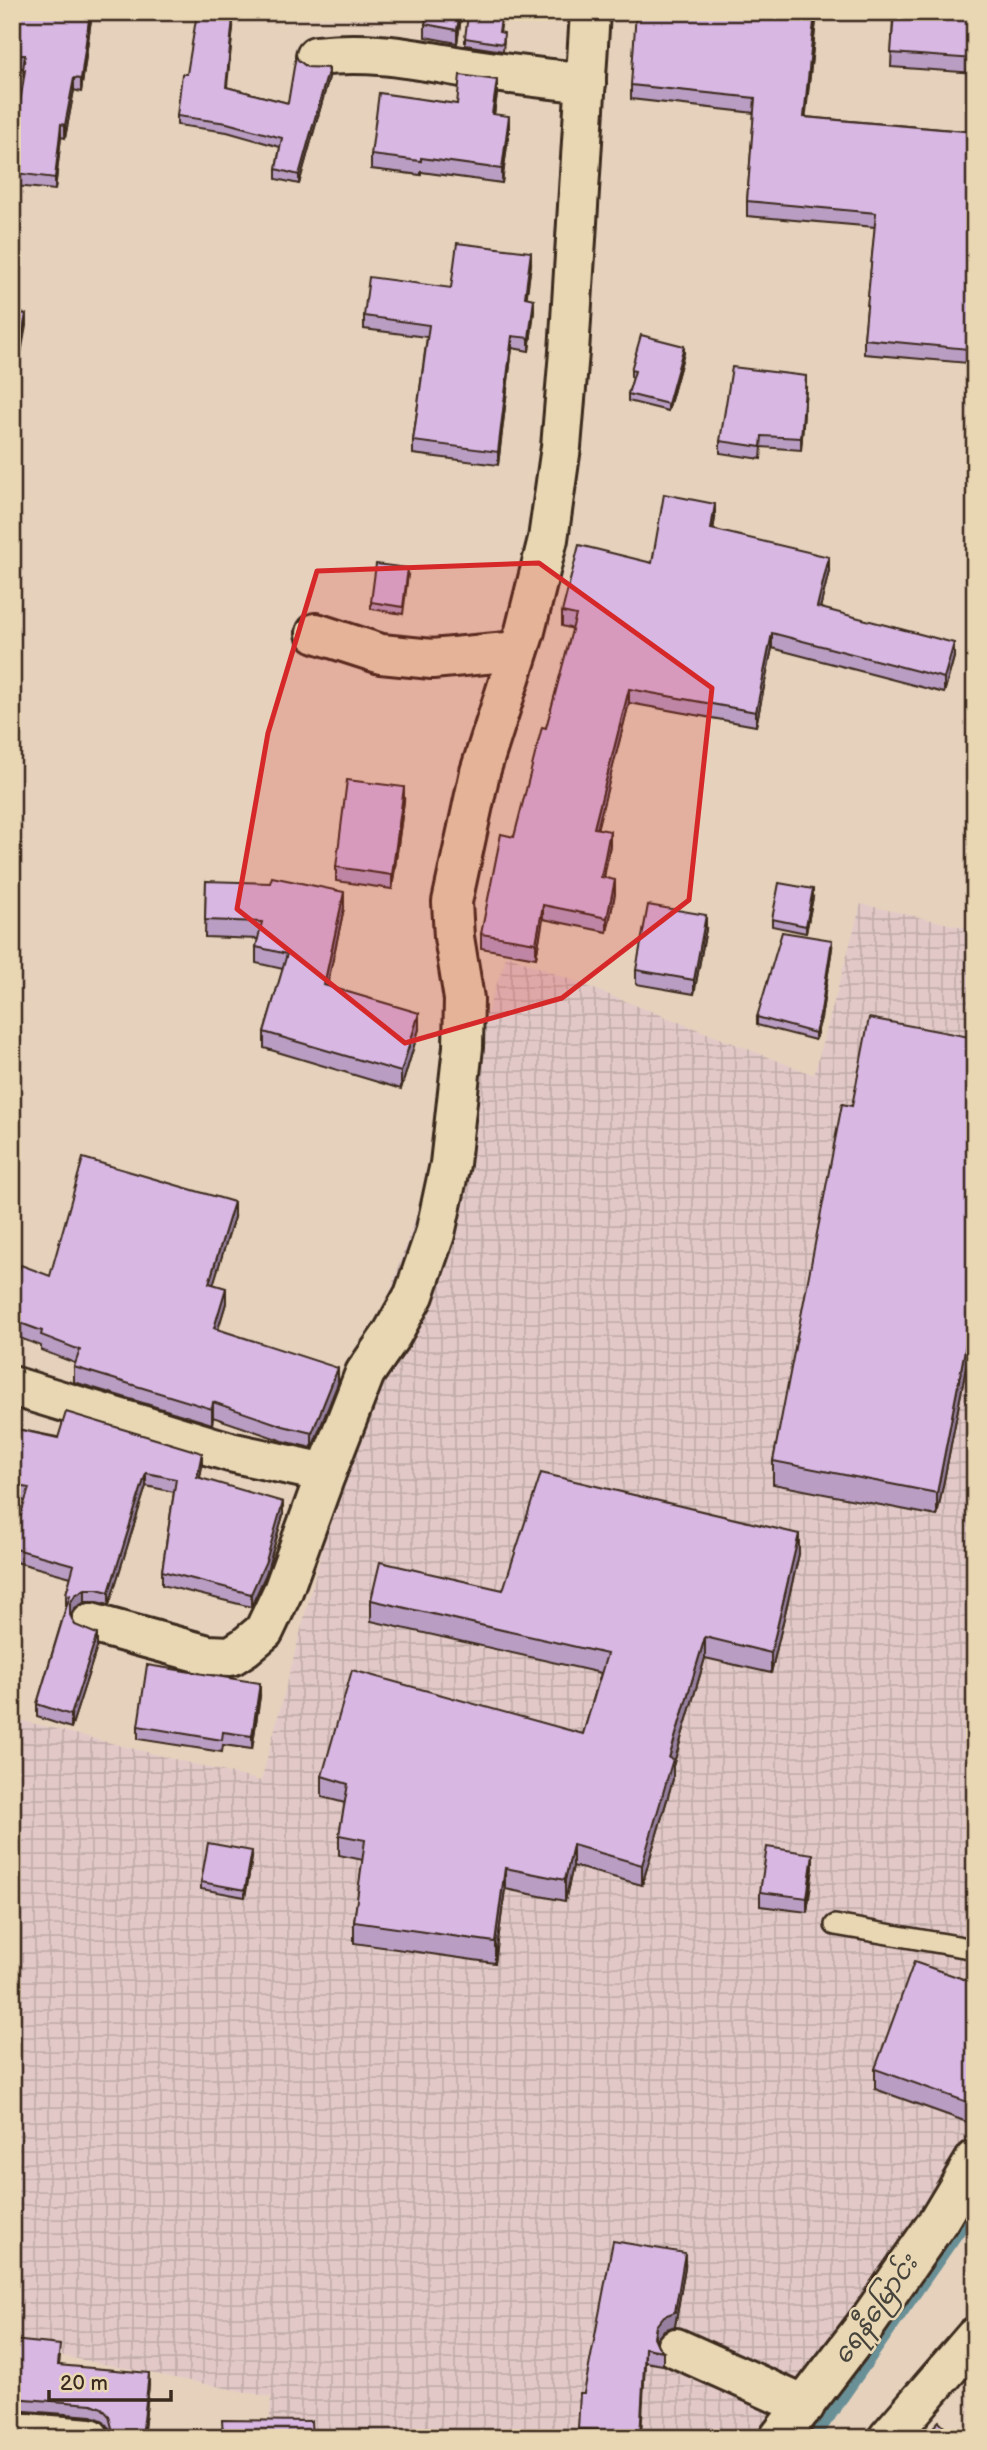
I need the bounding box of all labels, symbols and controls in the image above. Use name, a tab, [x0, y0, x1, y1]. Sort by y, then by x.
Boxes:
water label: ရေနီမြောင်း	[824, 2246, 930, 2373]
scale bar	[49, 2359, 172, 2403]
text: 20 m	[60, 2371, 108, 2396]

